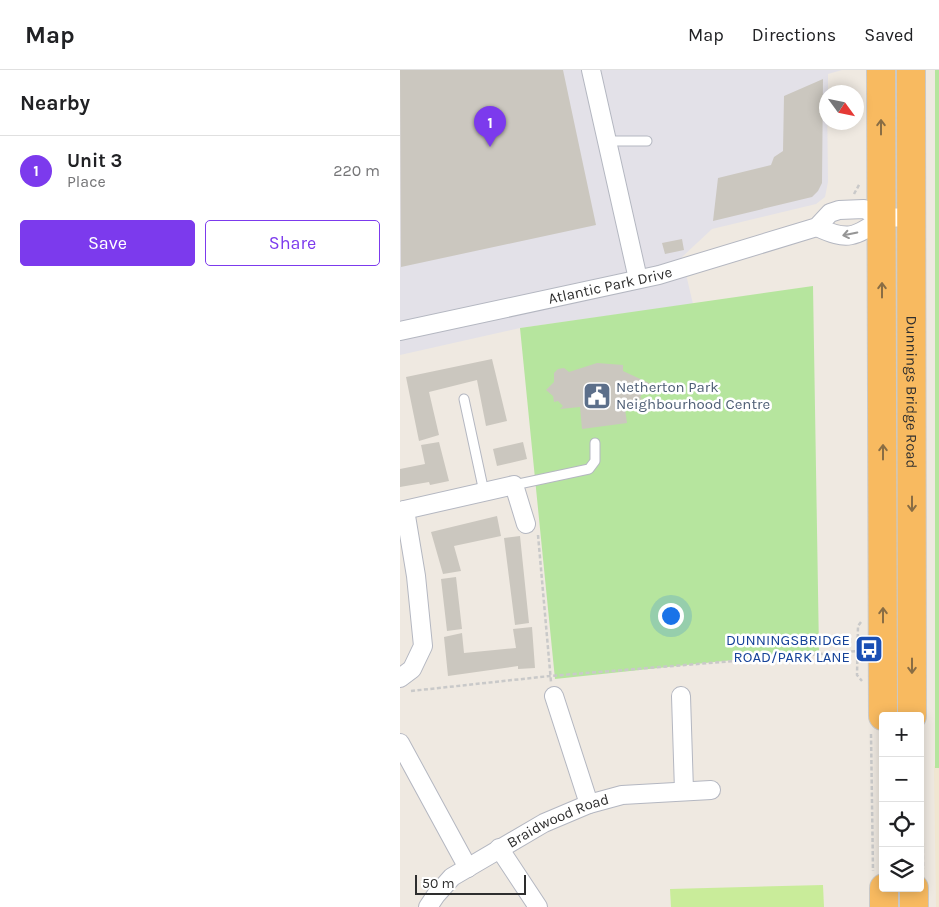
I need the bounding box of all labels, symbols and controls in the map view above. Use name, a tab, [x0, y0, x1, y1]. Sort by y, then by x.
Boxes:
text: Map	[25, 21, 75, 49]
text: Map	[688, 24, 724, 46]
text: Directions	[752, 24, 836, 46]
text: Saved	[864, 24, 914, 46]
north arrow	[819, 85, 864, 130]
text: Nearby	[20, 91, 90, 115]
pin: 1	[474, 106, 506, 147]
one-way arrow	[876, 119, 886, 136]
text: Unit 3	[67, 150, 122, 172]
text: 1	[33, 161, 39, 180]
text: 220 m	[333, 161, 380, 180]
text: Place	[67, 172, 106, 191]
button: Save	[20, 220, 195, 266]
button: Share	[205, 220, 380, 266]
one-way arrow	[843, 230, 859, 239]
street label: Atlantic Park Drive	[546, 263, 674, 308]
one-way arrow	[877, 282, 887, 298]
street label: Dunnings Bridge Road	[902, 315, 921, 469]
place label: Netherton Park Neighbourhood Centre	[616, 378, 770, 413]
public building icon: Netherton Park Neighbourhood Centre	[582, 381, 612, 411]
one-way arrow	[878, 444, 888, 460]
one-way arrow	[907, 495, 917, 511]
your location	[658, 603, 684, 629]
one-way arrow	[878, 607, 888, 623]
place label: DUNNINGSBRIDGE ROAD/PARK LANE	[726, 631, 850, 666]
bus stop icon: DUNNINGSBRIDGE ROAD/PARK LANE	[854, 634, 884, 664]
one-way arrow	[907, 658, 917, 674]
map controls	[879, 712, 924, 892]
button: +	[879, 712, 924, 757]
button: −	[879, 757, 924, 802]
street label: Braidwood Road	[504, 790, 611, 852]
button: locate	[879, 802, 924, 847]
button: layers	[879, 847, 924, 892]
scale bar	[415, 872, 526, 895]
text: 50 m	[422, 875, 455, 892]

